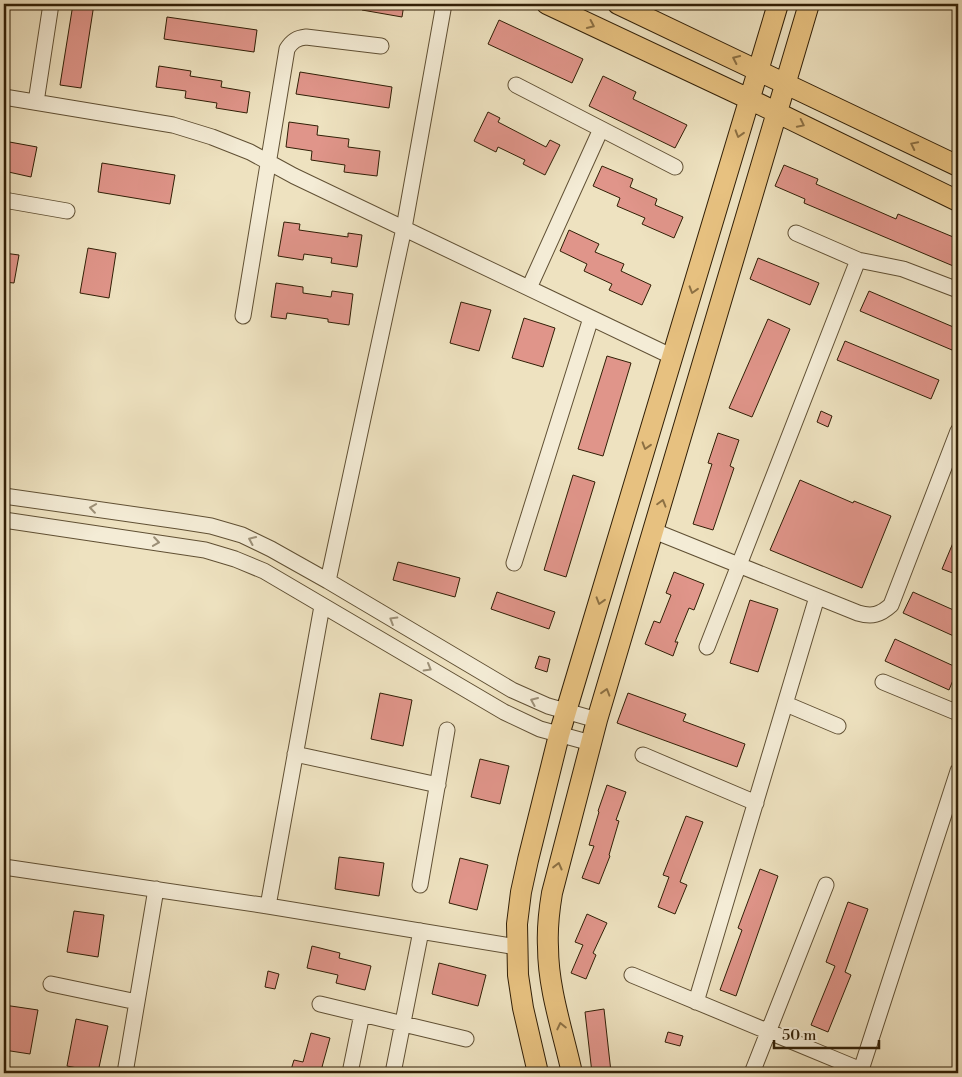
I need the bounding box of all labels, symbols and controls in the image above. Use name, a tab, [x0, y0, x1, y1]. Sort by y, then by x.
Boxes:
one-way arrow	[586, 18, 595, 29]
one-way arrow	[732, 55, 741, 66]
one-way arrow	[796, 118, 805, 128]
one-way arrow	[734, 130, 745, 139]
one-way arrow	[910, 140, 919, 151]
one-way arrow	[688, 285, 698, 294]
one-way arrow	[642, 441, 652, 449]
one-way arrow	[657, 499, 667, 507]
one-way arrow	[89, 504, 97, 514]
one-way arrow	[248, 535, 257, 546]
one-way arrow	[152, 536, 160, 547]
one-way arrow	[595, 597, 605, 605]
one-way arrow	[390, 616, 399, 626]
one-way arrow	[422, 661, 431, 671]
one-way arrow	[600, 688, 610, 697]
one-way arrow	[530, 696, 539, 707]
one-way arrow	[552, 861, 563, 870]
scale bar	[774, 1017, 880, 1049]
one-way arrow	[556, 1021, 567, 1030]
text: 50 m	[782, 1026, 816, 1045]

